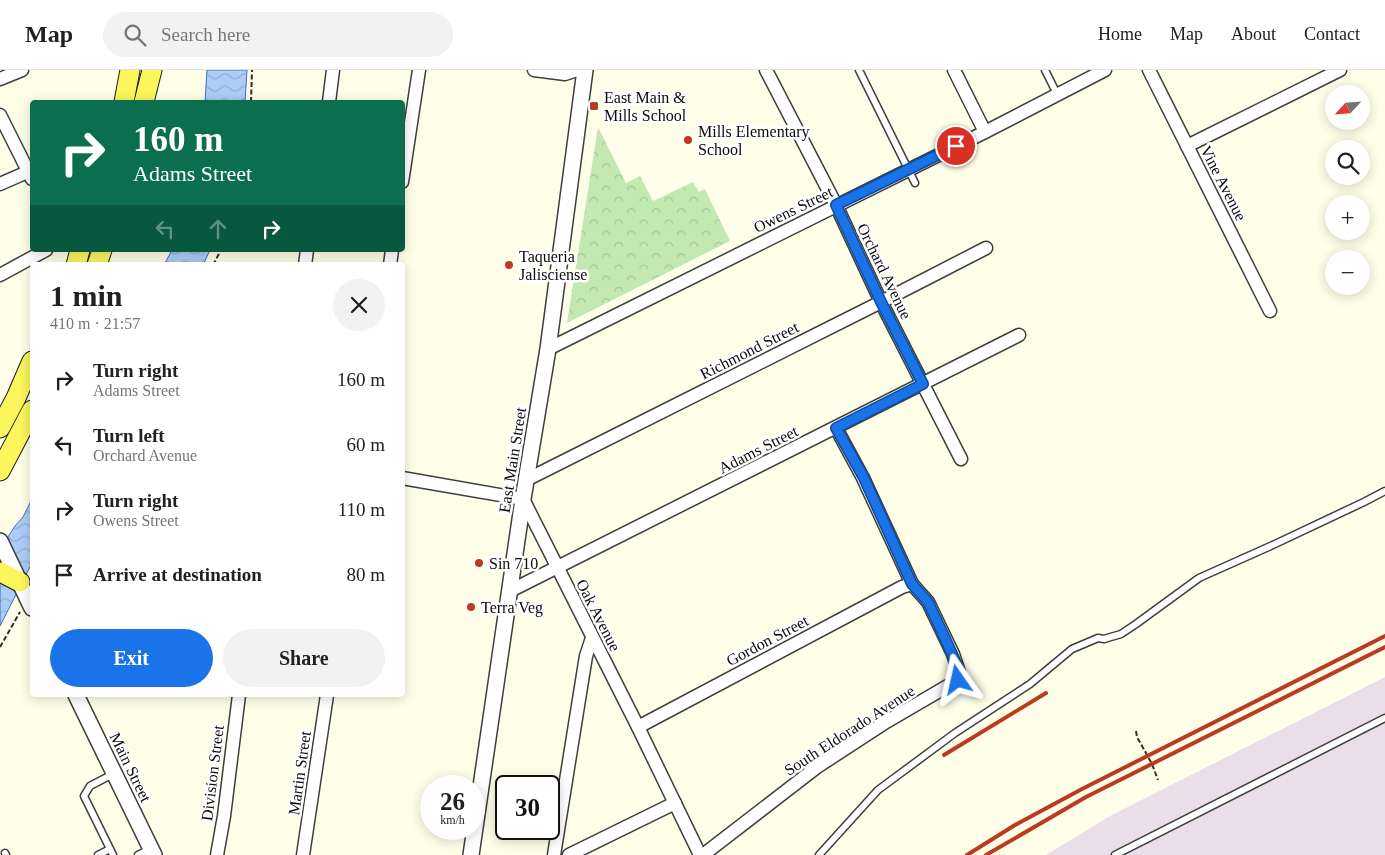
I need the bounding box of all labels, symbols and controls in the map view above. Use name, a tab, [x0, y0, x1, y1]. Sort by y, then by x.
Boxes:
search box	[103, 12, 453, 57]
text: Map	[25, 21, 73, 47]
icon: search	[121, 21, 149, 49]
text: Search here	[161, 24, 250, 45]
text: Home	[1098, 24, 1142, 44]
text: Map	[1170, 24, 1203, 44]
text: About	[1231, 24, 1276, 44]
text: Contact	[1304, 24, 1360, 44]
north arrow	[1325, 85, 1370, 130]
map controls	[1325, 85, 1370, 295]
place label: East Main & Mills School	[604, 89, 687, 124]
marker: East Main & Mills School	[588, 100, 600, 112]
icon: right	[50, 120, 115, 185]
text: 160 m	[133, 120, 223, 159]
place label: Mills Elementary School	[698, 123, 810, 158]
pin	[935, 125, 977, 167]
icon: arrive	[942, 132, 970, 160]
marker: Mills Elementary School	[682, 134, 694, 146]
button: search	[1325, 140, 1370, 185]
street label: Vine Avenue	[1197, 143, 1250, 224]
text: Adams Street	[133, 161, 252, 186]
street label: Owens Street	[751, 183, 836, 236]
button: +	[1325, 195, 1370, 240]
icon: left	[151, 215, 179, 243]
icon: ahead	[204, 215, 232, 243]
icon: right	[257, 215, 285, 243]
street label: Orchard Avenue	[854, 221, 915, 322]
place label: Taqueria Jalisciense	[519, 248, 587, 283]
button: −	[1325, 250, 1370, 295]
marker: Taqueria Jalisciense	[503, 259, 515, 271]
text: 1 min	[50, 279, 123, 312]
button: close	[333, 279, 385, 331]
text: 410 m · 21:57	[50, 315, 140, 332]
street label: Richmond Street	[697, 318, 802, 383]
text: Turn right	[93, 360, 178, 381]
icon: right	[50, 366, 78, 394]
text: 160 m	[337, 369, 385, 390]
text: Adams Street	[93, 382, 180, 399]
street label: East Main Street	[496, 406, 529, 514]
street label: Adams Street	[716, 422, 801, 477]
text: Turn left	[93, 425, 165, 446]
icon: left	[50, 431, 78, 459]
text: 60 m	[346, 434, 385, 455]
text: Orchard Avenue	[93, 447, 197, 464]
text: Turn right	[93, 490, 178, 511]
icon: right	[50, 496, 78, 524]
text: 110 m	[338, 499, 385, 520]
text: Owens Street	[93, 512, 179, 529]
place label: Sin 710	[489, 555, 538, 572]
marker: Sin 710	[473, 557, 485, 569]
icon: arrive	[50, 561, 78, 589]
text: Arrive at destination	[93, 564, 262, 585]
text: 80 m	[346, 564, 385, 585]
street label: Oak Avenue	[573, 576, 624, 654]
place label: Terra Veg	[481, 599, 543, 617]
marker: Terra Veg	[465, 601, 477, 613]
street label: Gordon Street	[723, 612, 812, 669]
button: Exit	[50, 629, 213, 687]
button: Share	[223, 629, 385, 687]
position arrow	[931, 653, 983, 705]
street label: South Eldorado Avenue	[781, 682, 918, 779]
street label: Division Street	[198, 724, 227, 822]
street label: Martin Street	[285, 729, 314, 816]
street label: Main Street	[106, 730, 155, 805]
speed limit sign: 30	[495, 775, 560, 840]
text: 26	[440, 788, 465, 815]
text: km/h	[440, 813, 465, 827]

